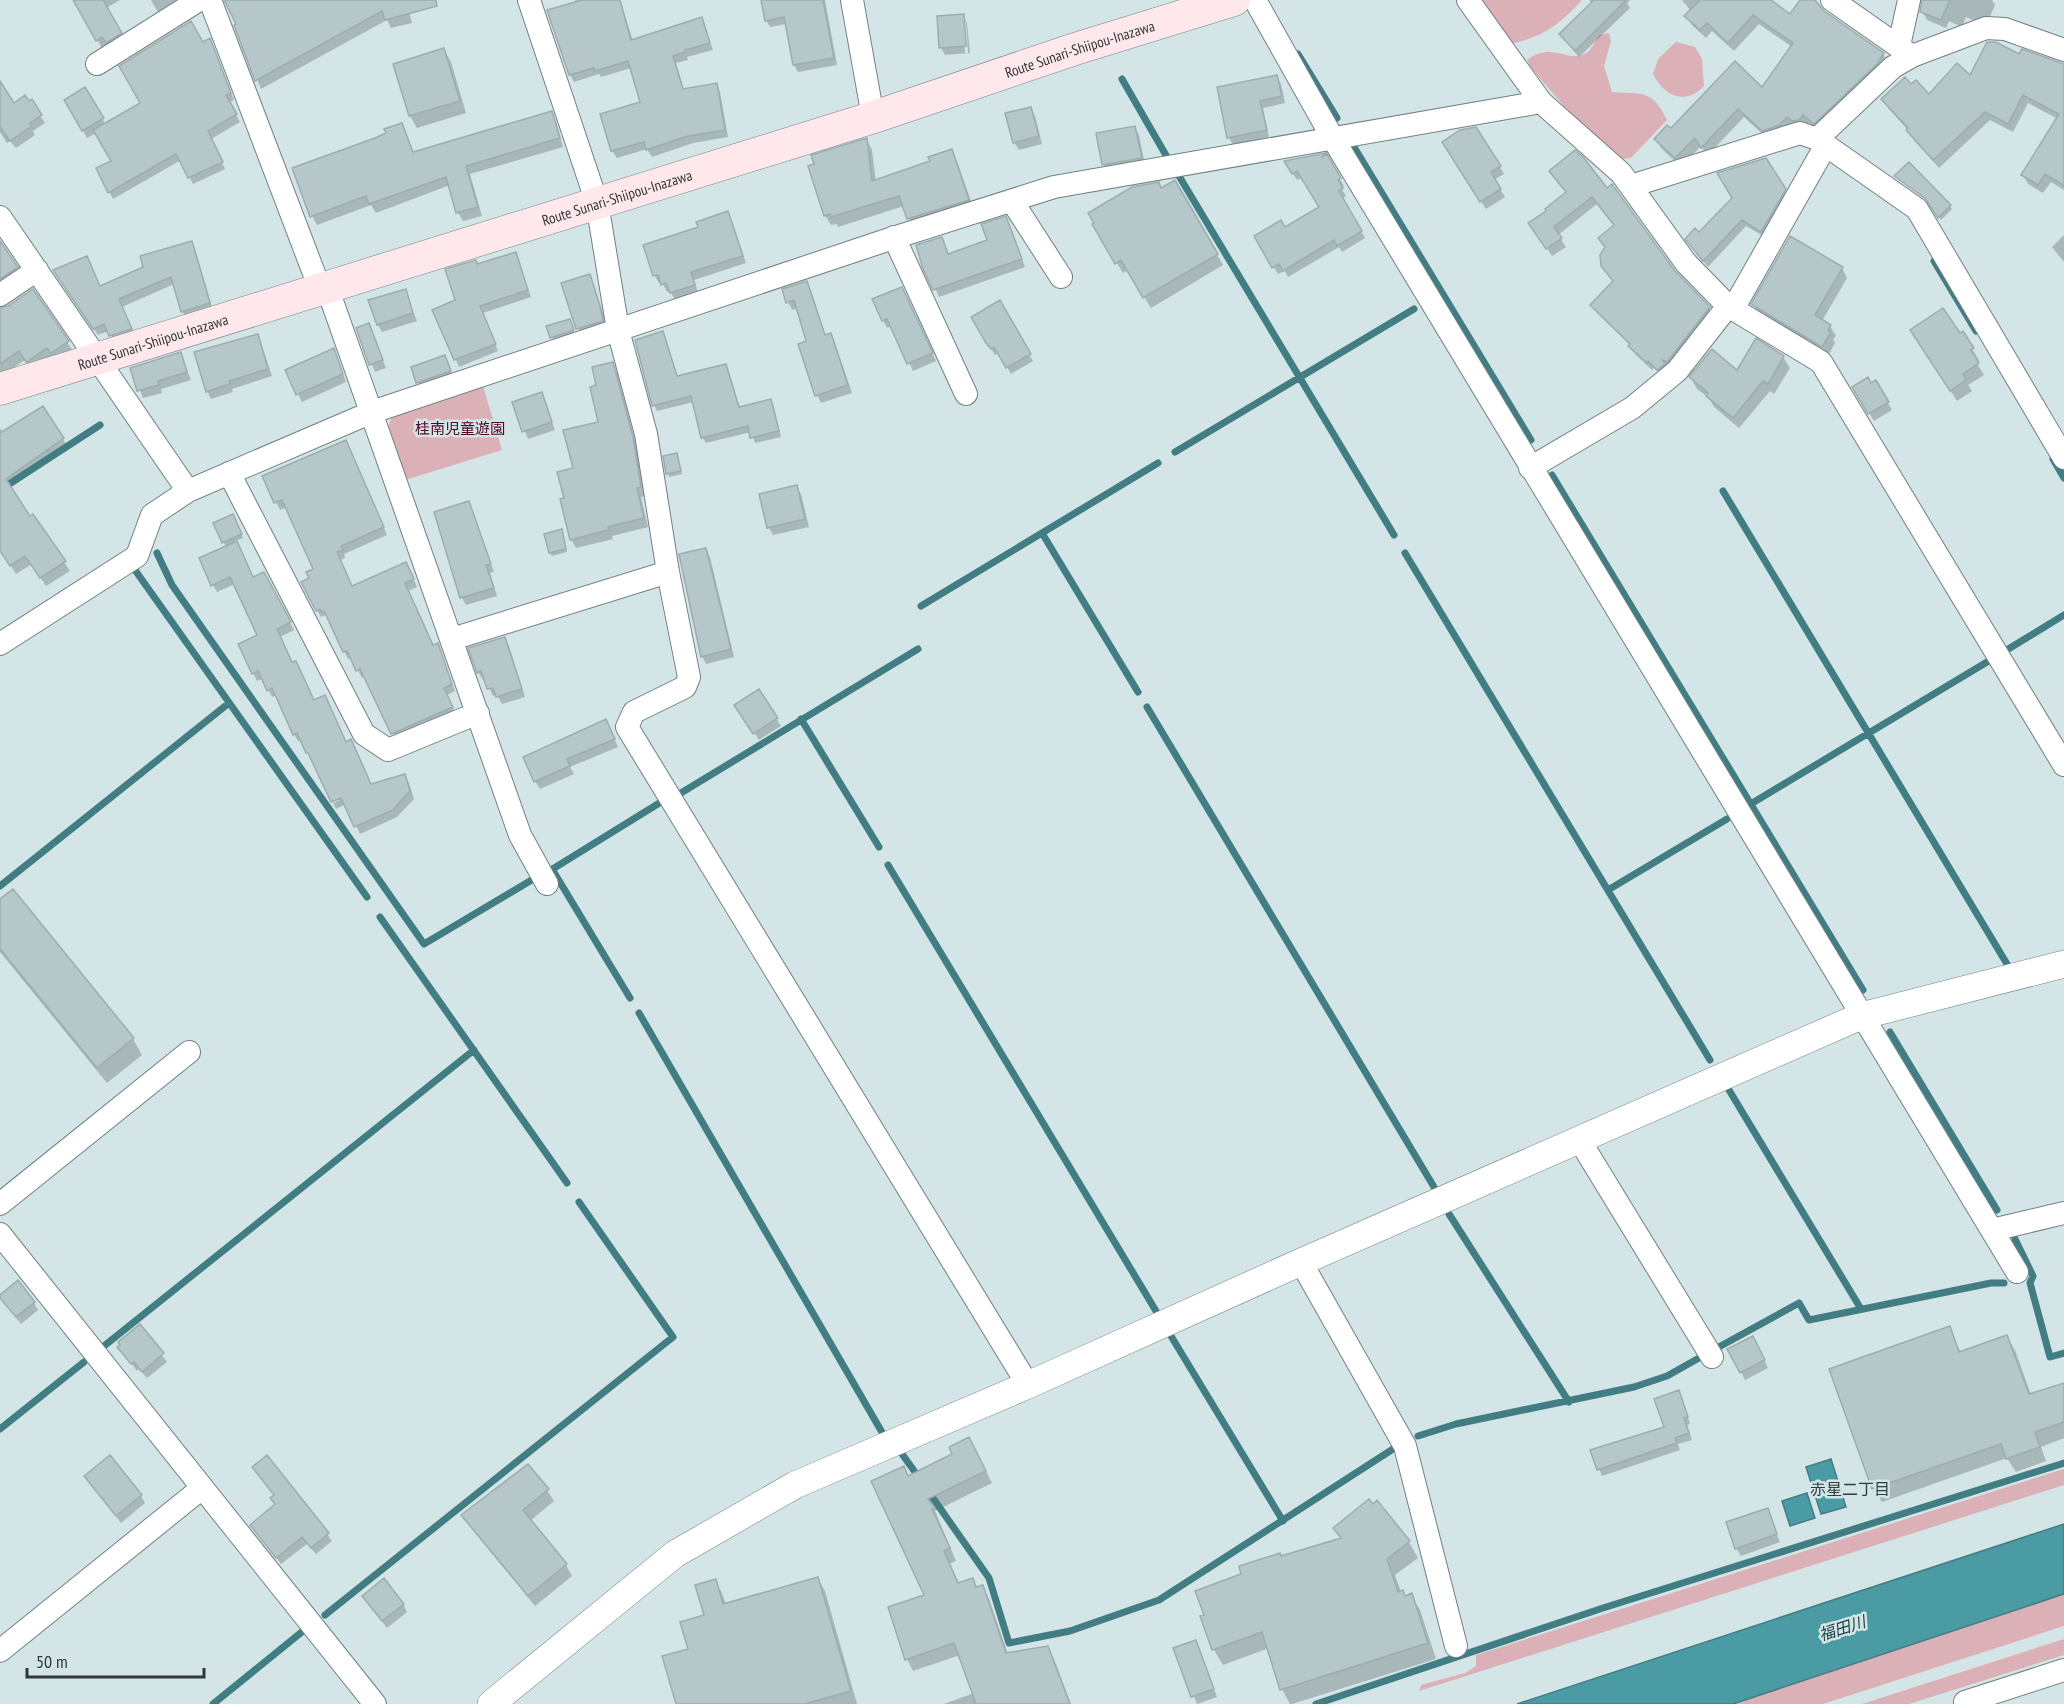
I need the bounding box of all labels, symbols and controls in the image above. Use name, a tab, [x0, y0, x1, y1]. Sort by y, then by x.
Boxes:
street label: Route Sunari-Shiipou-Inazawa	[1002, 16, 1157, 82]
street label: Route Sunari-Shiipou-Inazawa	[539, 165, 694, 229]
street label: Route Sunari-Shiipou-Inazawa	[75, 309, 230, 374]
park label: 桂南児童遊園	[415, 419, 505, 438]
district label: 赤星二丁目	[1810, 1479, 1890, 1499]
water label: 福田川	[1816, 1610, 1870, 1645]
scale bar	[27, 1641, 204, 1679]
text: 50 m	[36, 1650, 68, 1673]

